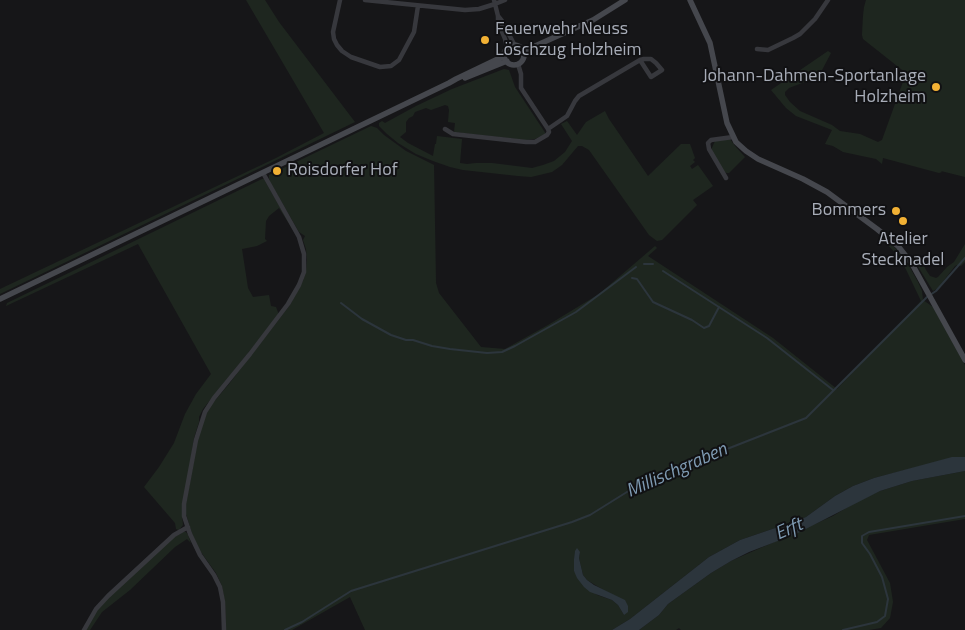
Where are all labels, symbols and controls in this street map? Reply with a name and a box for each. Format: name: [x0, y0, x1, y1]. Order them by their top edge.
place label: Feuerwehr Neuss Löschzug Holzheim: [495, 19, 642, 62]
marker: Feuerwehr Neuss Löschzug Holzheim: [479, 34, 491, 46]
place label: Johann-Dahmen-Sportanlage Holzheim: [702, 66, 926, 108]
marker: Johann-Dahmen-Sportanlage Holzheim: [930, 81, 942, 93]
place label: Roisdorfer Hof: [287, 160, 398, 182]
marker: Roisdorfer Hof: [271, 165, 283, 177]
place label: Bommers: [812, 200, 886, 222]
marker: Bommers: [890, 205, 902, 217]
marker: Atelier Stecknadel: [897, 215, 909, 227]
place label: Atelier Stecknadel: [862, 229, 944, 272]
water label: Millischgraben: [623, 439, 731, 503]
water label: Erft: [772, 514, 806, 546]

